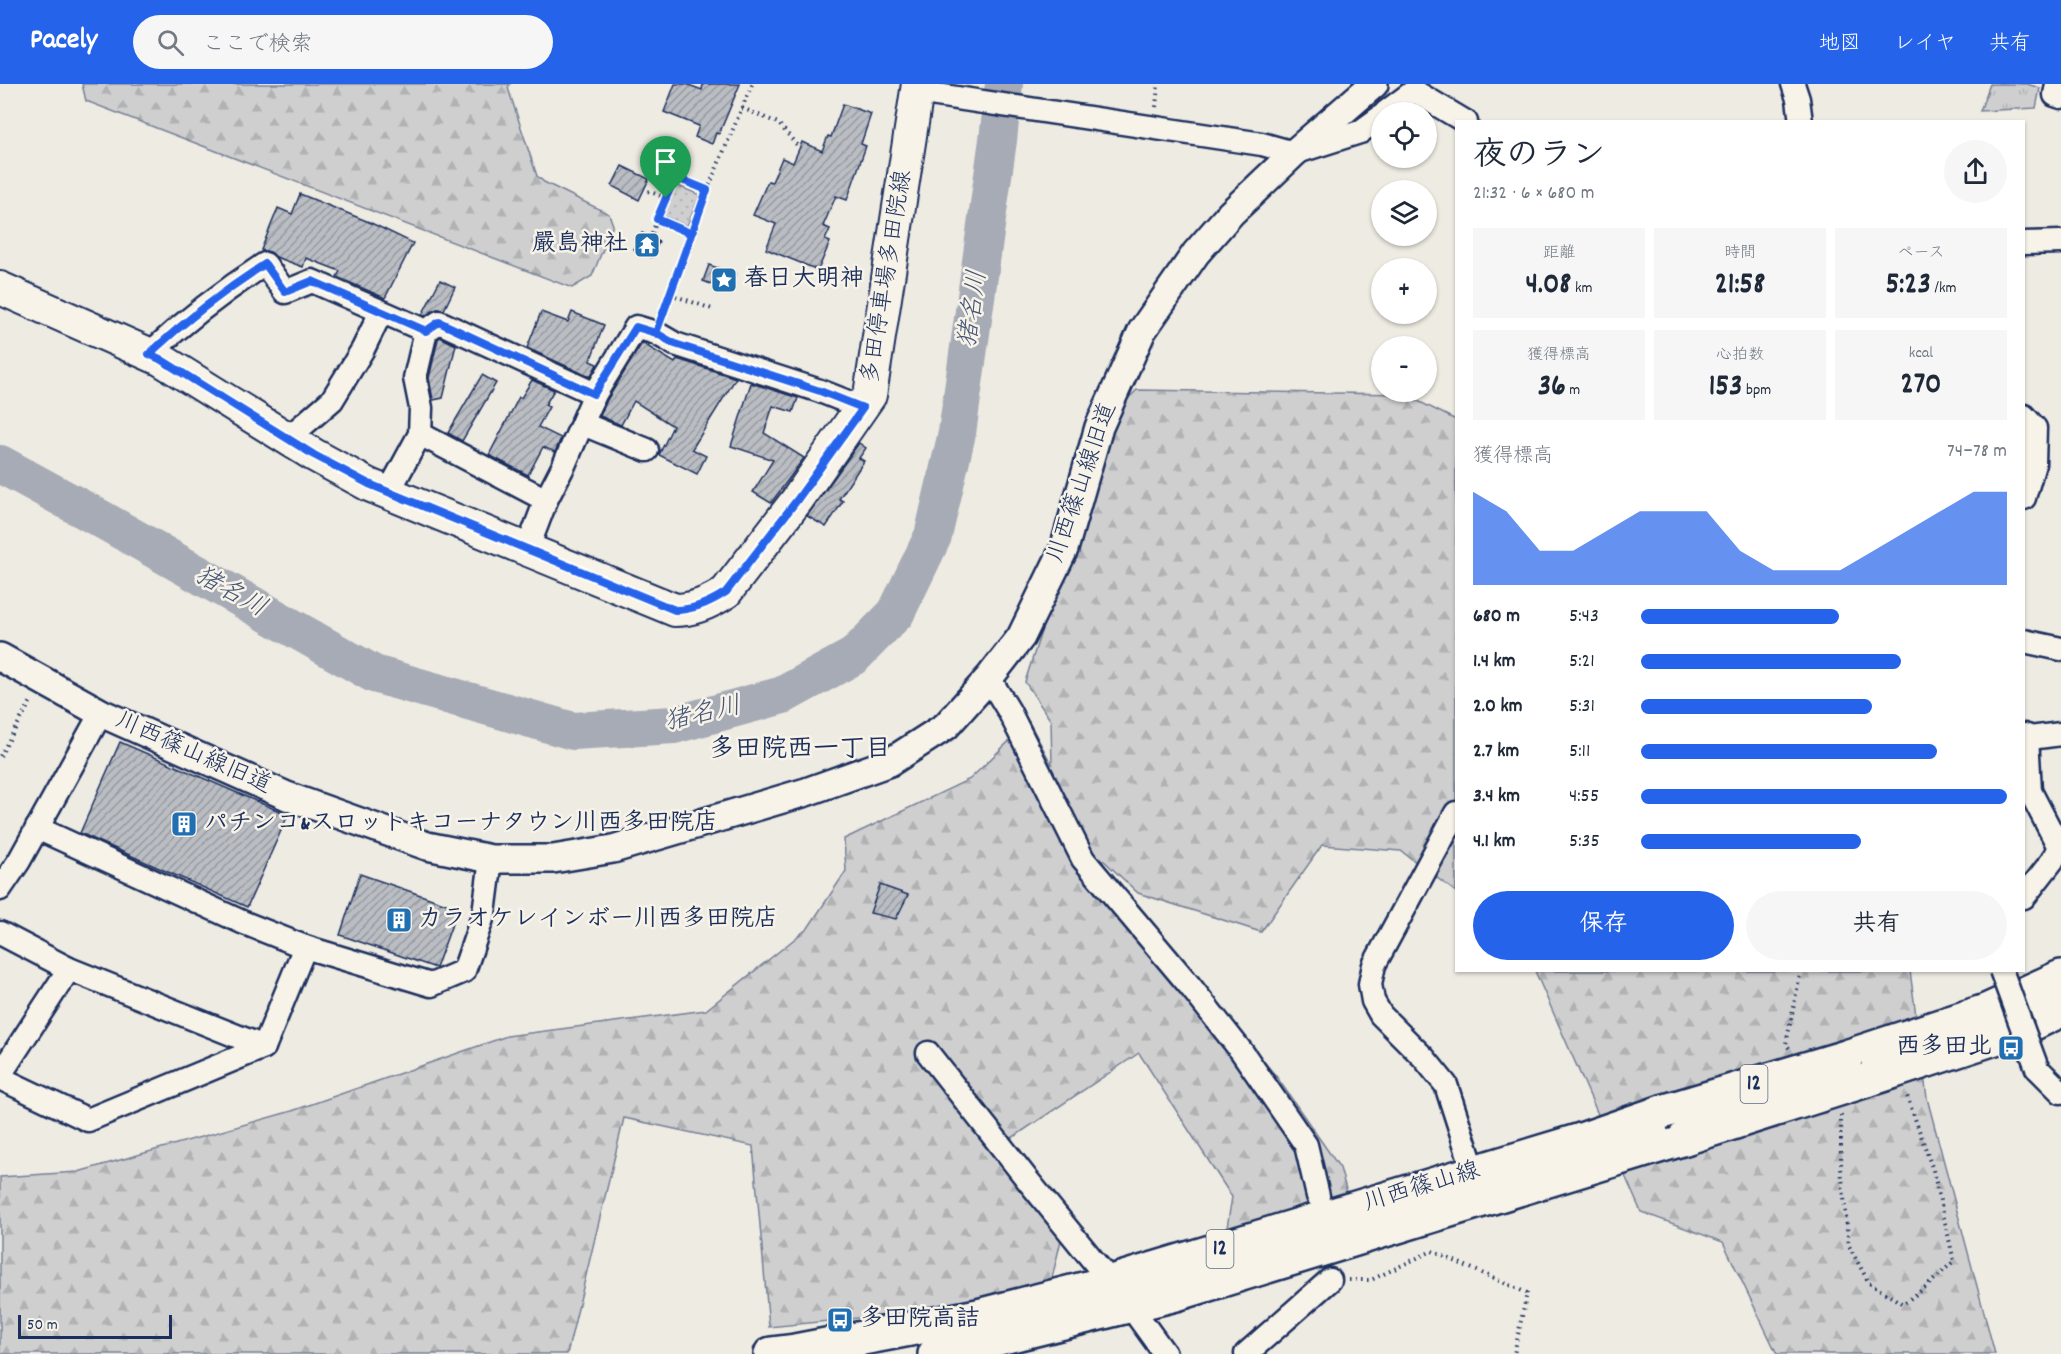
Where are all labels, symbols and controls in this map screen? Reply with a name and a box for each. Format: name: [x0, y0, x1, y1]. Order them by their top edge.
search box: [133, 15, 553, 69]
text: Pacely: [30, 22, 97, 62]
icon: search: [154, 26, 187, 59]
text: ここで検索: [202, 30, 312, 61]
text: 地図: [1819, 30, 1861, 60]
text: レイヤ: [1894, 30, 1956, 60]
text: 共有: [1989, 30, 2031, 60]
map controls: [1371, 102, 1437, 402]
button: locate: [1371, 102, 1437, 168]
text: 夜のラン: [1473, 134, 1605, 181]
pin: [640, 136, 691, 198]
button: share: [1944, 140, 2007, 203]
icon: arrive: [649, 145, 682, 178]
street label: 多田停車場多田院線: [854, 168, 922, 386]
button: layers: [1371, 180, 1437, 246]
text: 21:32 · 6 × 680 m: [1473, 180, 1595, 208]
place label: 嚴島神社: [532, 228, 628, 262]
temple icon: 嚴島神社: [632, 230, 662, 260]
text: 距離: [1543, 242, 1575, 265]
text: 時間: [1724, 242, 1756, 265]
text: ペース: [1897, 242, 1945, 265]
button: +: [1371, 258, 1437, 324]
place label: 春日大明神: [744, 263, 864, 297]
place icon: 春日大明神: [709, 265, 739, 295]
text: 4.08: [1525, 265, 1571, 308]
text: 21:58: [1715, 265, 1765, 308]
text: 5:23: [1885, 265, 1931, 308]
water label: 猪名川: [950, 268, 998, 350]
text: km: [1571, 277, 1593, 300]
text: /km: [1931, 277, 1957, 300]
button: −: [1371, 336, 1437, 402]
text: kcal: [1909, 342, 1933, 365]
text: 獲得標高: [1527, 344, 1591, 367]
text: 心拍数: [1716, 344, 1764, 367]
text: 270: [1901, 365, 1941, 408]
text: 36: [1538, 367, 1566, 410]
text: 153: [1709, 367, 1742, 410]
text: m: [1566, 379, 1580, 402]
text: bpm: [1742, 379, 1771, 402]
street label: 川西篠山線旧道: [1040, 398, 1126, 568]
text: 74–78 m: [1947, 438, 2007, 466]
text: 獲得標高: [1473, 443, 1553, 471]
water label: 猪名川: [187, 558, 273, 628]
text: 680 m: [1473, 603, 1520, 631]
text: 5:43: [1569, 603, 1599, 631]
text: 1.4 km: [1473, 648, 1516, 676]
text: 5:21: [1569, 648, 1595, 676]
water label: 猪名川: [661, 688, 745, 742]
text: 2.0 km: [1473, 693, 1522, 721]
text: 5:31: [1569, 693, 1595, 721]
street label: 川西篠山線旧道: [109, 704, 277, 804]
district label: 多田院西一丁目: [709, 732, 891, 769]
text: 2.7 km: [1473, 738, 1519, 766]
text: 5:11: [1569, 738, 1590, 766]
text: 3.4 km: [1473, 783, 1520, 811]
text: 4:55: [1569, 783, 1599, 811]
place label: パチンコ&スロットキコーナタウン川西多田院店: [204, 807, 718, 841]
building icon: パチンコ&スロットキコーナタウン川西多田院店: [169, 809, 199, 839]
text: 4.1 km: [1473, 828, 1516, 856]
text: 5:35: [1569, 828, 1600, 856]
button: 保存: [1473, 891, 1734, 960]
button: 共有: [1746, 891, 2007, 960]
place label: カラオケレインボー川西多田院店: [418, 903, 778, 937]
building icon: カラオケレインボー川西多田院店: [384, 905, 414, 935]
place label: 西多田北: [1896, 1031, 1992, 1065]
bus stop icon: 西多田北: [1996, 1033, 2026, 1063]
road number: 12: [1740, 1065, 1768, 1103]
street label: 川西篠山線: [1360, 1154, 1484, 1222]
road number: 12: [1206, 1230, 1234, 1268]
place label: 多田院高詰: [860, 1303, 980, 1337]
bus stop icon: 多田院高詰: [825, 1305, 855, 1335]
scale bar: [18, 1312, 172, 1340]
text: 50 m: [27, 1314, 58, 1337]

